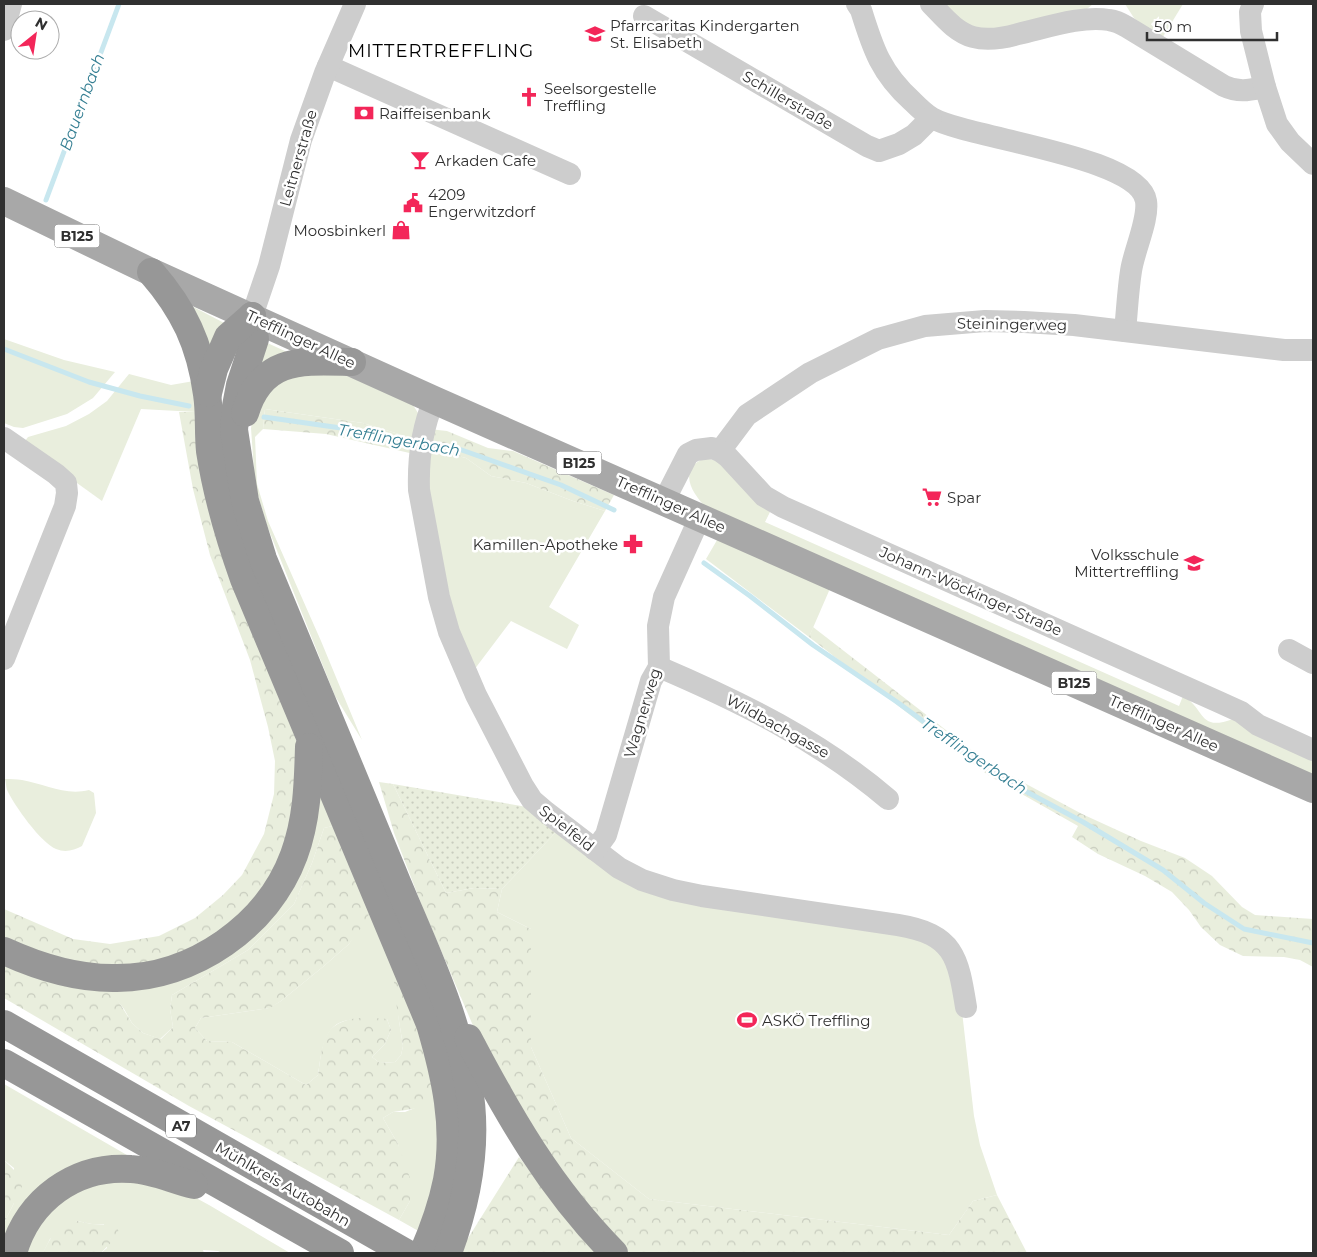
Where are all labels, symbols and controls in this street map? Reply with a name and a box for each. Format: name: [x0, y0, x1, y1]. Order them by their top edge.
north arrow: [10, 10, 60, 60]
scale bar: [1147, 10, 1277, 42]
text: N: [32, 13, 51, 34]
place label: Pfarrcaritas Kindergarten St. Elisabeth: [610, 16, 800, 52]
text: 50 m: [1154, 17, 1192, 36]
school or university icon: Pfarrcaritas Kindergarten St. Elisabeth: [584, 23, 606, 45]
district label: MITTERTREFFLING: [348, 40, 534, 62]
water label: Bauernbach: [56, 51, 108, 153]
street label: Schillerstraße: [739, 66, 837, 134]
place label: Seelsorgestelle Treffling: [544, 79, 657, 115]
church icon: Seelsorgestelle Treffling: [518, 86, 540, 108]
bank icon: Raiffeisenbank: [353, 102, 375, 124]
place label: Raiffeisenbank: [379, 104, 490, 123]
street label: Leitnerstraße: [275, 107, 321, 209]
bar icon: Arkaden Cafe: [409, 149, 431, 171]
place label: Arkaden Cafe: [435, 151, 536, 170]
place label: 4209 Engerwitzdorf: [428, 185, 536, 221]
public building icon: 4209 Engerwitzdorf: [402, 192, 424, 214]
shop icon: Moosbinkerl: [390, 219, 412, 241]
place label: Moosbinkerl: [294, 221, 386, 240]
road number: B125: [54, 225, 100, 248]
street label: Trefflinger Allee: [244, 305, 358, 373]
street label: Steiningerweg: [957, 314, 1067, 334]
water label: Trefflingerbach: [337, 420, 461, 460]
road number: B125: [556, 452, 602, 474]
street label: Trefflinger Allee: [613, 471, 729, 537]
supermarket icon: Spar: [921, 486, 943, 508]
place label: Spar: [947, 488, 981, 507]
pharmacy icon: Kamillen-Apotheke: [622, 533, 644, 555]
place label: Kamillen-Apotheke: [473, 535, 618, 554]
street label: Johann-Wöckinger-Straße: [876, 542, 1065, 640]
place label: Volksschule Mittertreffling: [1074, 545, 1179, 581]
school or university icon: Volksschule Mittertreffling: [1183, 552, 1205, 574]
street label: Wagnerweg: [619, 666, 665, 760]
road number: B125: [1052, 671, 1096, 694]
street label: Wildbachgasse: [723, 690, 833, 762]
street label: Trefflinger Allee: [1106, 690, 1222, 756]
water label: Trefflingerbach: [918, 714, 1030, 798]
street label: Spielfeld: [536, 801, 598, 855]
sports icon: ASKÖ Treffling: [736, 1009, 758, 1031]
place label: ASKÖ Treffling: [762, 1011, 871, 1030]
road number: A7: [166, 1114, 196, 1138]
street label: Mühlkreis Autobahn: [212, 1138, 354, 1230]

